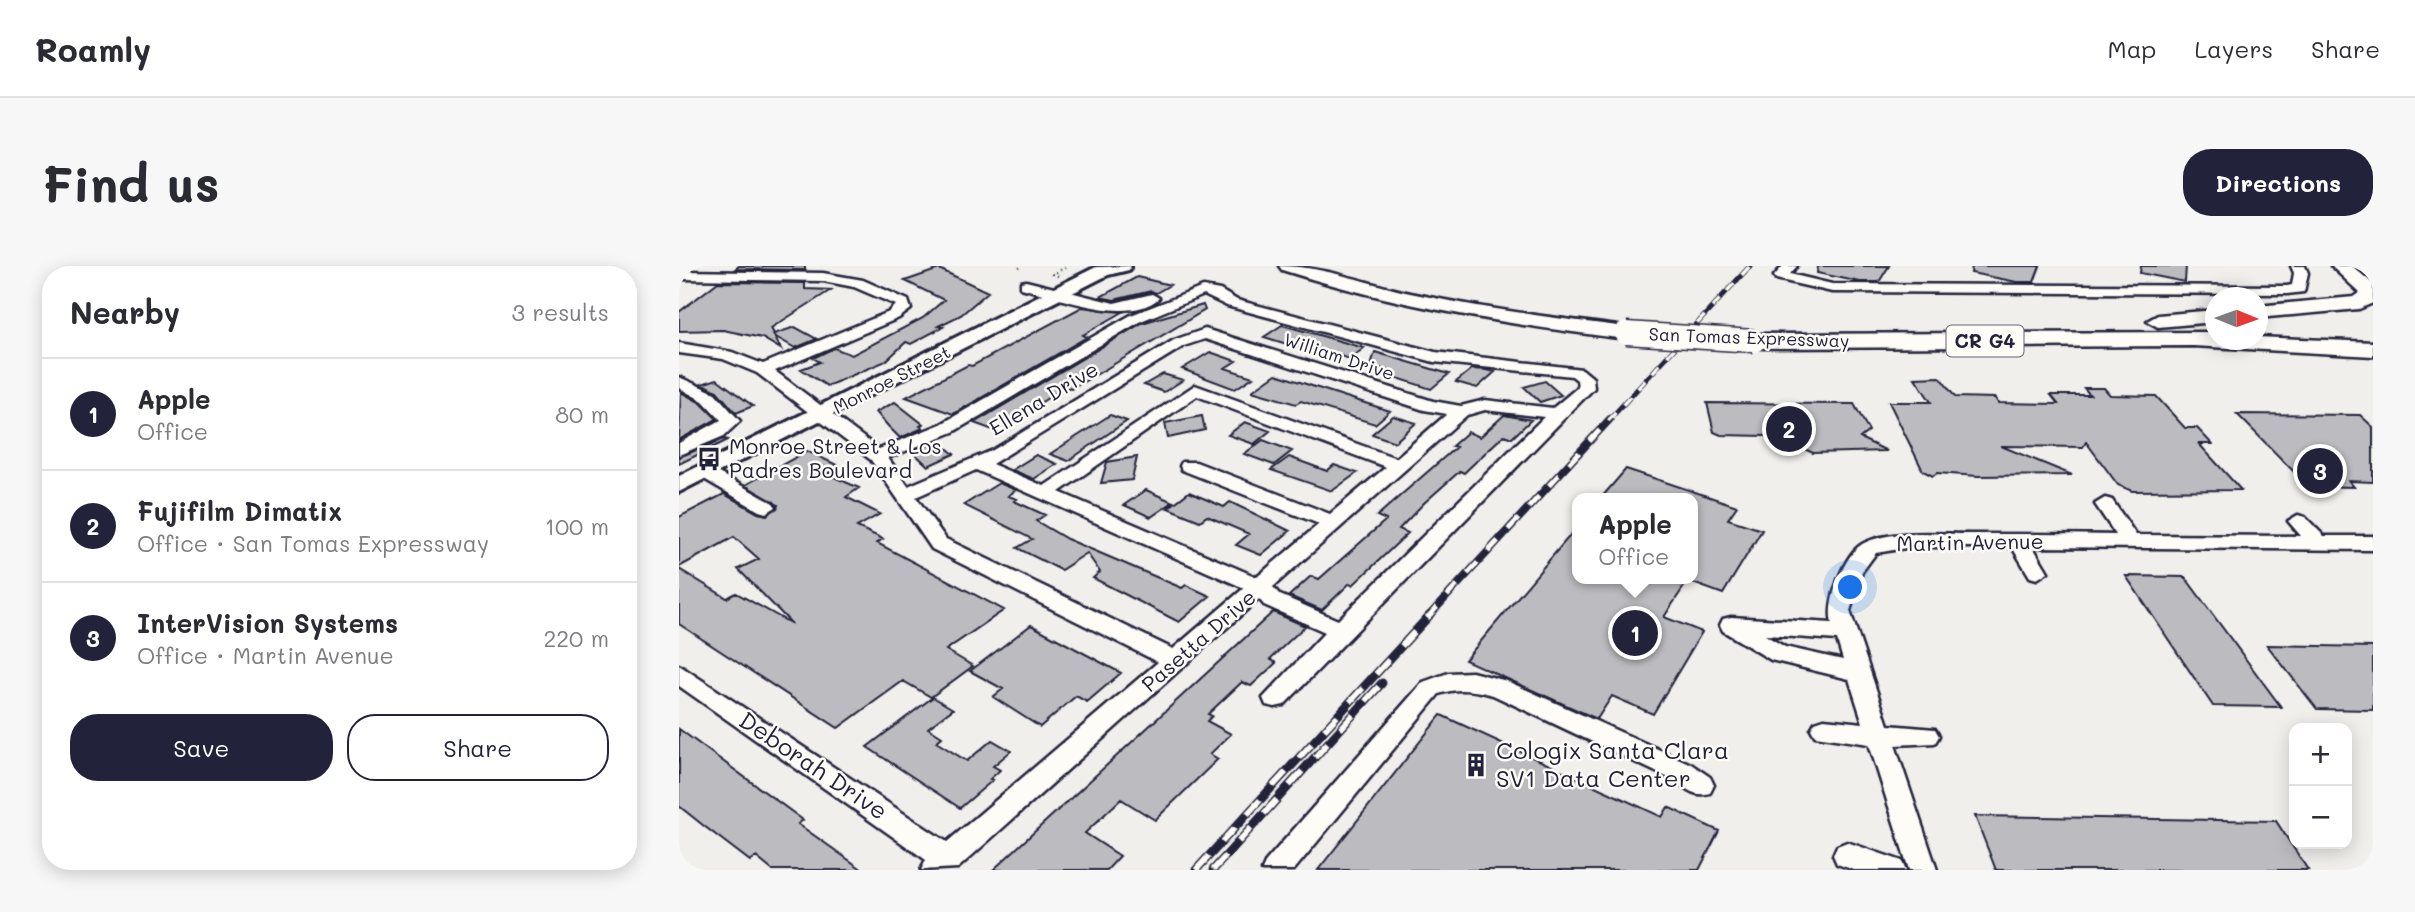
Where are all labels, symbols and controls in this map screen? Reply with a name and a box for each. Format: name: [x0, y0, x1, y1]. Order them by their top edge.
text: Roamly: [35, 27, 151, 70]
text: Map: [2108, 33, 2156, 64]
text: Layers: [2194, 33, 2273, 64]
text: Share: [2311, 33, 2380, 64]
button: Directions: [2183, 149, 2373, 216]
text: Find us: [42, 151, 220, 214]
north arrow: [2205, 287, 2268, 350]
text: Nearby: [70, 292, 180, 332]
text: 3 results: [512, 297, 609, 327]
street label: San Tomas Expressway: [1648, 322, 1850, 352]
road number: CR G4: [1947, 326, 2023, 356]
street label: William Drive: [1281, 327, 1398, 385]
street label: Monroe Street: [829, 339, 954, 419]
street label: Ellena Drive: [984, 355, 1103, 441]
text: Apple: [137, 382, 210, 416]
text: 1: [88, 399, 98, 429]
text: 80 m: [555, 399, 609, 429]
pin: 2: [1766, 403, 1812, 455]
text: Office: [137, 416, 208, 446]
place label: Monroe Street & Los Padres Boulevard: [729, 432, 942, 483]
bus stop icon: Monroe Street & Los Padres Boulevard: [695, 445, 723, 473]
pin: 3: [2297, 445, 2343, 497]
popup: [1572, 493, 1698, 584]
text: Fujifilm Dimatix: [137, 494, 342, 528]
text: Apple: [1598, 507, 1672, 541]
text: 2: [87, 511, 99, 541]
text: 100 m: [545, 511, 609, 541]
street label: Martin Avenue: [1896, 527, 2044, 556]
text: Office · San Tomas Expressway: [137, 528, 489, 558]
text: Office: [1598, 541, 1669, 571]
your location: [1833, 570, 1867, 604]
street label: Pasetta Drive: [1135, 583, 1261, 697]
text: InterVision Systems: [137, 606, 398, 640]
pin: 1: [1612, 607, 1658, 659]
text: 3: [86, 623, 100, 653]
text: 220 m: [543, 623, 609, 653]
text: Office · Martin Avenue: [137, 640, 394, 670]
street label: Deborah Drive: [734, 704, 894, 826]
button: Save: [70, 714, 333, 781]
button: Share: [347, 714, 609, 781]
map controls: [2289, 723, 2352, 849]
button: +: [2289, 723, 2352, 786]
place label: Cologix Santa Clara SV1 Data Center: [1496, 734, 1729, 793]
building icon: Cologix Santa Clara SV1 Data Center: [1462, 751, 1490, 779]
button: −: [2289, 786, 2352, 849]

